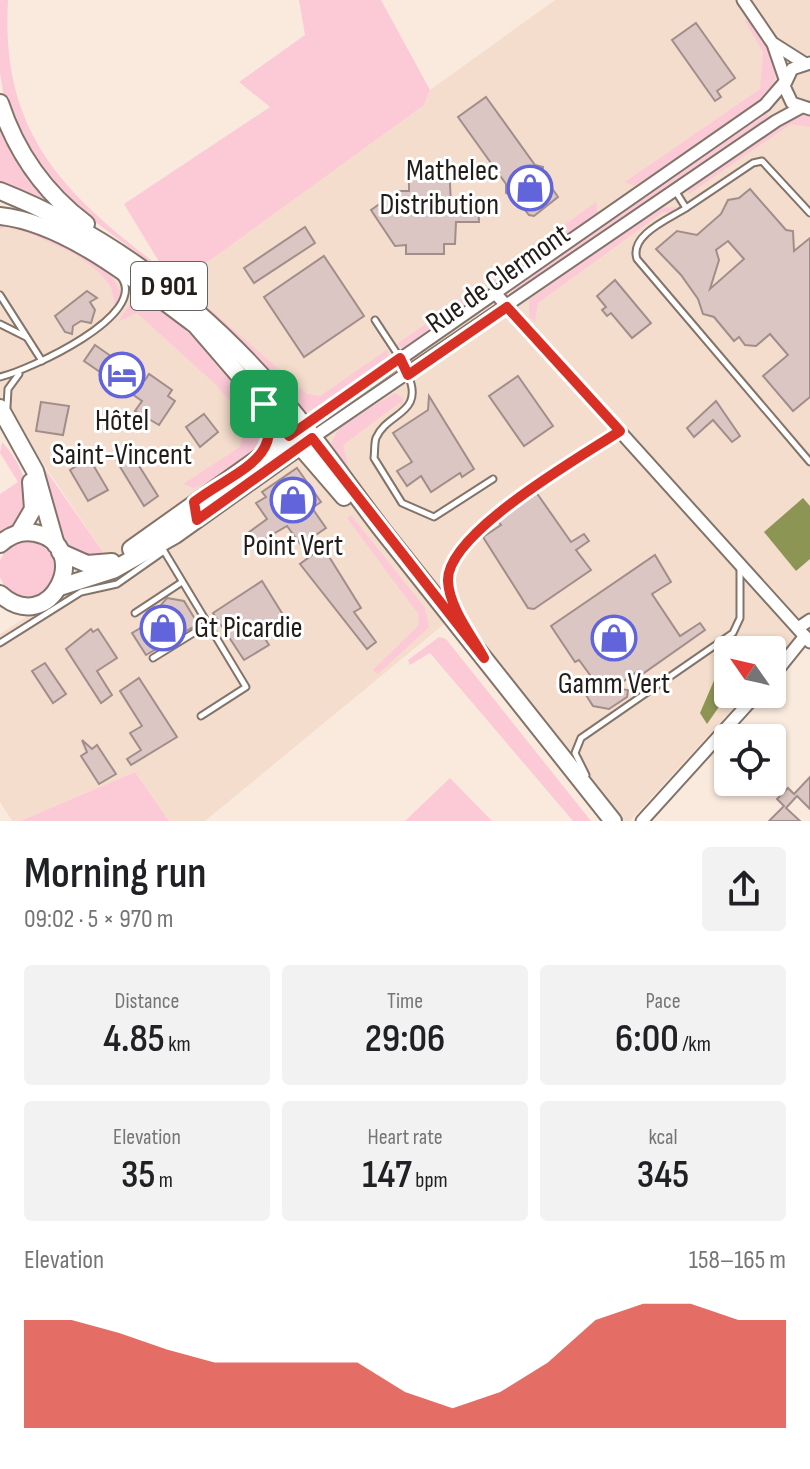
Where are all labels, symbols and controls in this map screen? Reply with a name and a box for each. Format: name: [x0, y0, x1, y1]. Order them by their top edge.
place label: Mathelec Distribution: [380, 153, 499, 223]
shop icon: Mathelec Distribution: [506, 164, 554, 212]
street label: Rue de Clermont: [419, 216, 577, 342]
road number: D 901: [131, 262, 207, 310]
hotel icon: Hôtel Saint-Vincent: [98, 351, 146, 399]
pin: [230, 370, 298, 438]
icon: arrive: [242, 382, 286, 426]
place label: Hôtel Saint-Vincent: [52, 403, 192, 473]
shop icon: Point Vert: [269, 476, 317, 524]
place label: Point Vert: [243, 528, 343, 564]
shop icon: Gt Picardie: [139, 604, 187, 652]
place label: Gt Picardie: [194, 610, 303, 646]
shop icon: Gamm Vert: [590, 614, 638, 662]
north arrow: [714, 636, 786, 708]
map controls: [714, 636, 786, 796]
place label: Gamm Vert: [558, 666, 670, 702]
button: locate: [714, 724, 786, 796]
text: Morning run: [24, 847, 207, 900]
button: share: [702, 847, 786, 931]
text: 09:02 · 5 × 970 m: [24, 904, 173, 935]
text: Distance: [115, 988, 179, 1015]
text: Time: [387, 988, 423, 1015]
text: Pace: [645, 988, 681, 1015]
text: 4.85: [103, 1015, 165, 1063]
text: 29:06: [365, 1015, 445, 1063]
text: 6:00: [615, 1015, 679, 1063]
text: km: [165, 1031, 191, 1058]
text: /km: [679, 1031, 711, 1058]
text: Elevation: [113, 1124, 181, 1151]
text: Heart rate: [367, 1124, 443, 1151]
text: kcal: [648, 1124, 678, 1151]
text: 35: [121, 1151, 155, 1199]
text: 147: [362, 1151, 412, 1199]
text: 345: [637, 1151, 689, 1199]
text: m: [155, 1167, 173, 1194]
text: bpm: [412, 1167, 448, 1194]
text: Elevation: [24, 1245, 104, 1276]
text: 158–165 m: [689, 1245, 786, 1276]

